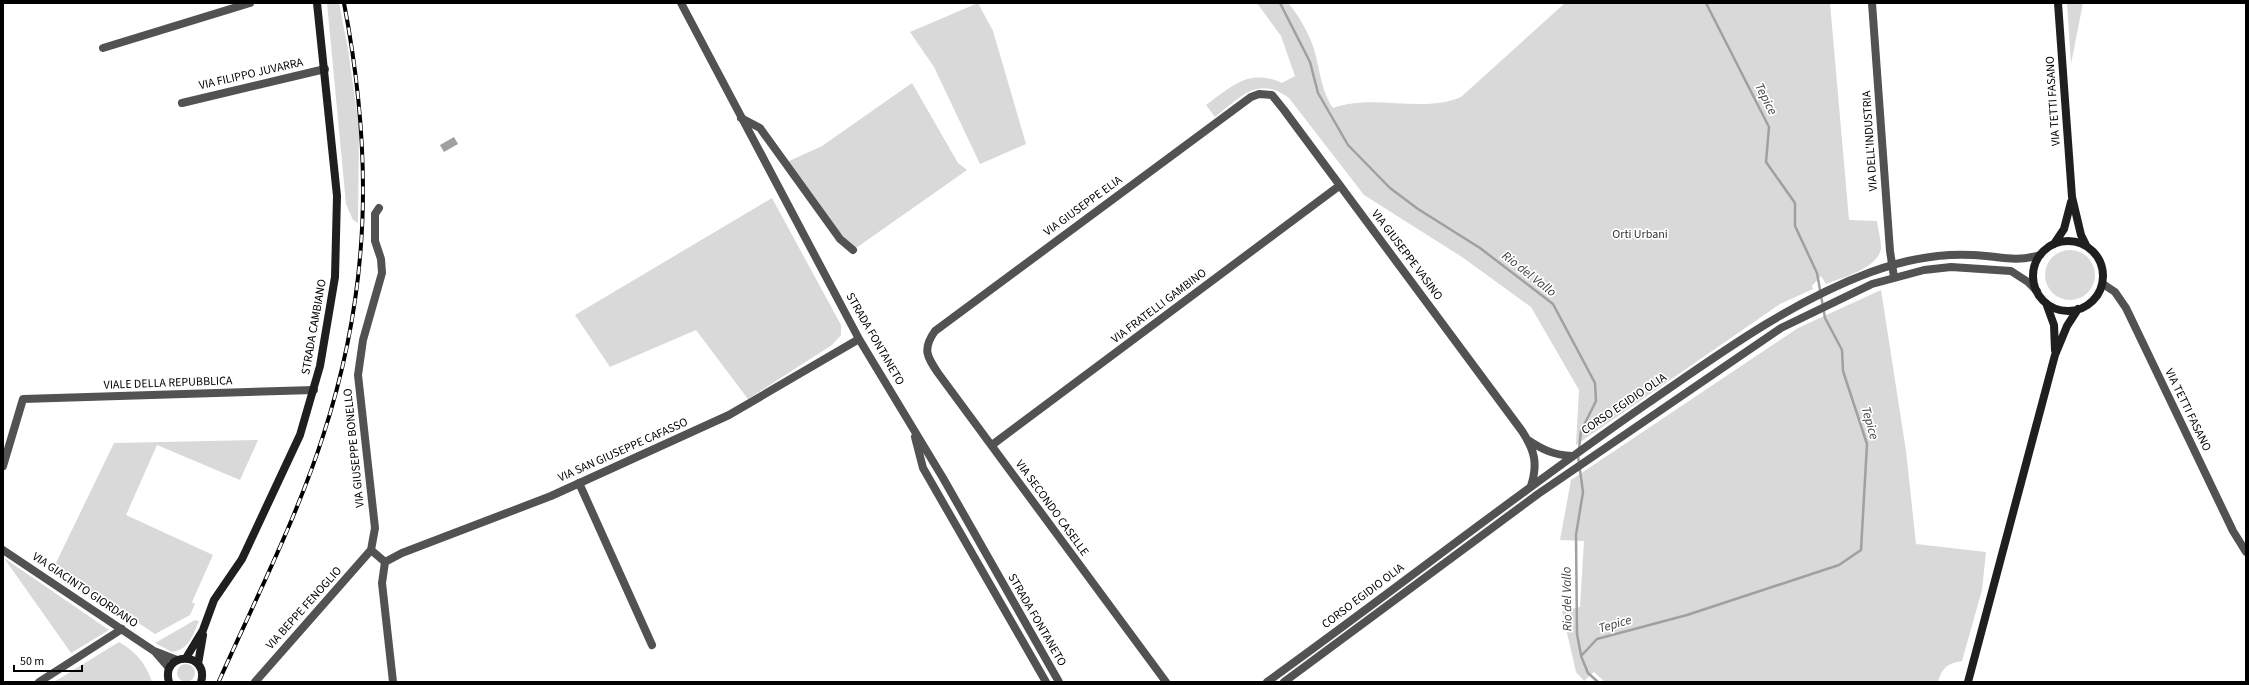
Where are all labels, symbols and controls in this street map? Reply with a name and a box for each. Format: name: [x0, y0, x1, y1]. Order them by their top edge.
street label: VIA FILIPPO JUVARRA: [197, 54, 305, 94]
street label: VIA TETTI FASANO: [2041, 55, 2065, 147]
water label: Tepice: [1750, 80, 1782, 118]
street label: VIA DELL'INDUSTRIA: [1858, 90, 1882, 192]
street label: VIA GIUSEPPE ELIA: [1040, 171, 1126, 240]
street label: VIA GIUSEPPE VASINO: [1367, 206, 1447, 304]
park label: Orti Urbani: [1612, 226, 1668, 243]
water label: Rio del Vallo: [1498, 247, 1560, 301]
street label: VIA FRATELLI GAMBINO: [1108, 264, 1210, 348]
street label: STRADA CAMBIANO: [297, 278, 331, 376]
street label: STRADA FONTANETO: [842, 290, 908, 388]
street label: VIA TETTI FASANO: [2161, 366, 2215, 454]
street label: CORSO EGIDIO OLIA: [1578, 369, 1670, 439]
street label: VIALE DELLA REPUBBLICA: [103, 372, 233, 394]
street label: VIA GIUSEPPE BONELLO: [339, 387, 369, 509]
water label: Tepice: [1857, 404, 1883, 442]
street label: VIA SAN GIUSEPPE CAFASSO: [555, 414, 691, 486]
street label: VIA SECONDO CASELLE: [1011, 456, 1093, 560]
street label: VIA GIACINTO GIORDANO: [29, 548, 141, 632]
street label: CORSO EGIDIO OLIA: [1318, 559, 1408, 633]
street label: VIA BEPPE FENOGLIO: [262, 563, 346, 653]
water label: Rio del Vallo: [1557, 566, 1577, 632]
street label: STRADA FONTANETO: [1004, 571, 1070, 669]
water label: Tepice: [1596, 611, 1634, 637]
scale bar: [14, 647, 82, 673]
text: 50 m: [20, 653, 44, 670]

